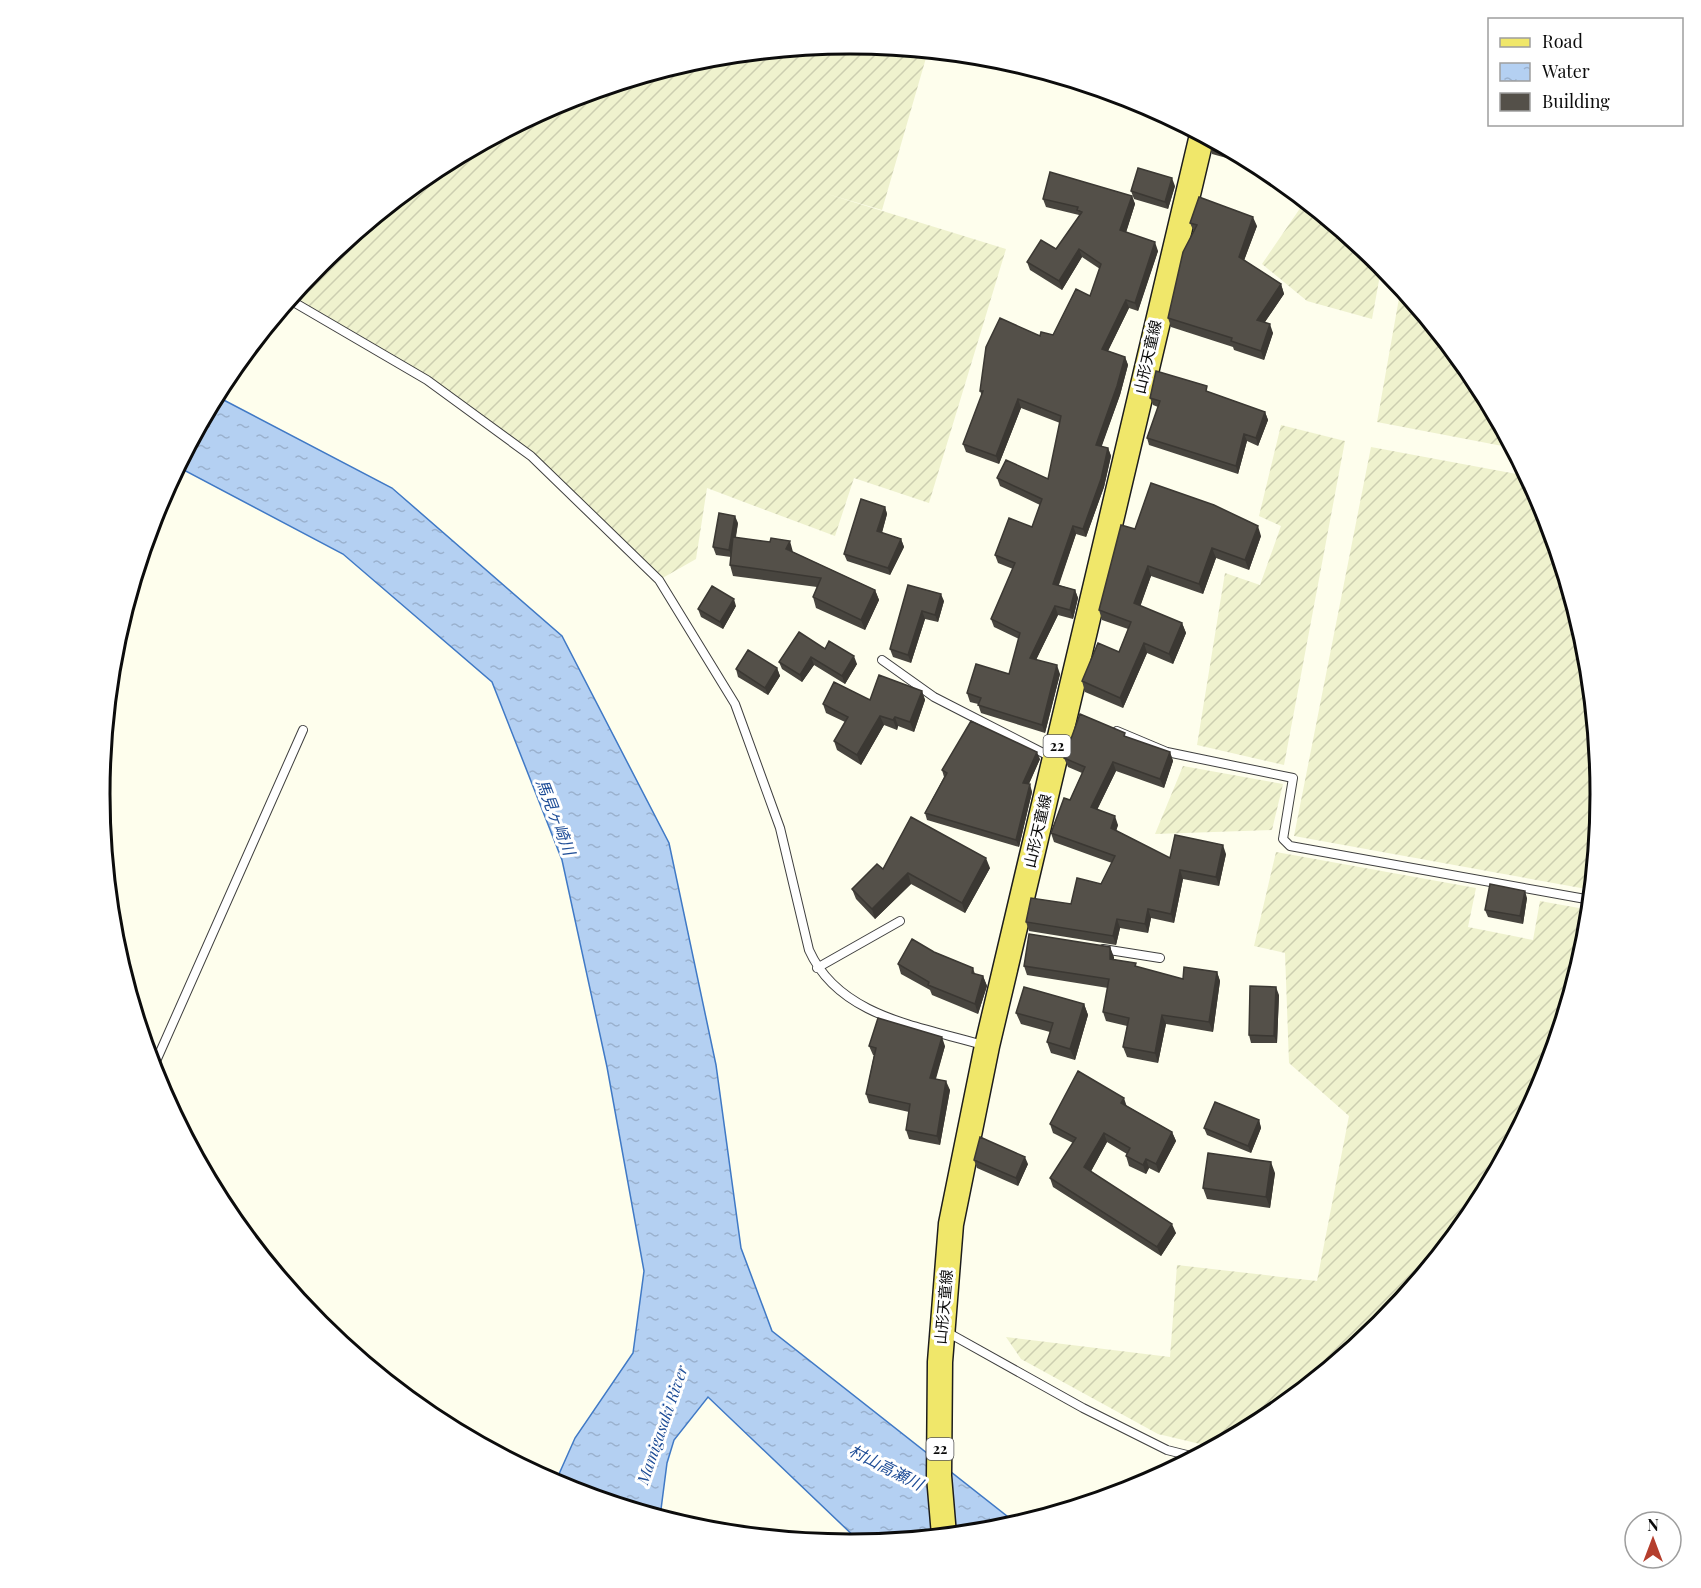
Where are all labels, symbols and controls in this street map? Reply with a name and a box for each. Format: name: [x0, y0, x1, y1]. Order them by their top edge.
legend: [1488, 18, 1683, 126]
text: Road: [1542, 29, 1583, 53]
text: Water: [1541, 59, 1590, 83]
text: Building: [1542, 89, 1610, 113]
street label: 山形天童線: [1129, 318, 1165, 396]
road number: 22: [1044, 735, 1070, 757]
water label: 馬見ヶ崎川: [532, 776, 581, 860]
street label: 山形天童線: [1019, 792, 1055, 870]
street label: 山形天童線: [930, 1269, 956, 1345]
water label: Mamigasaki River: [631, 1361, 692, 1488]
road number: 22: [926, 1438, 954, 1460]
water label: 村山高瀬川: [846, 1439, 928, 1495]
north arrow: [1623, 1510, 1683, 1570]
text: N: [1647, 1514, 1659, 1535]

